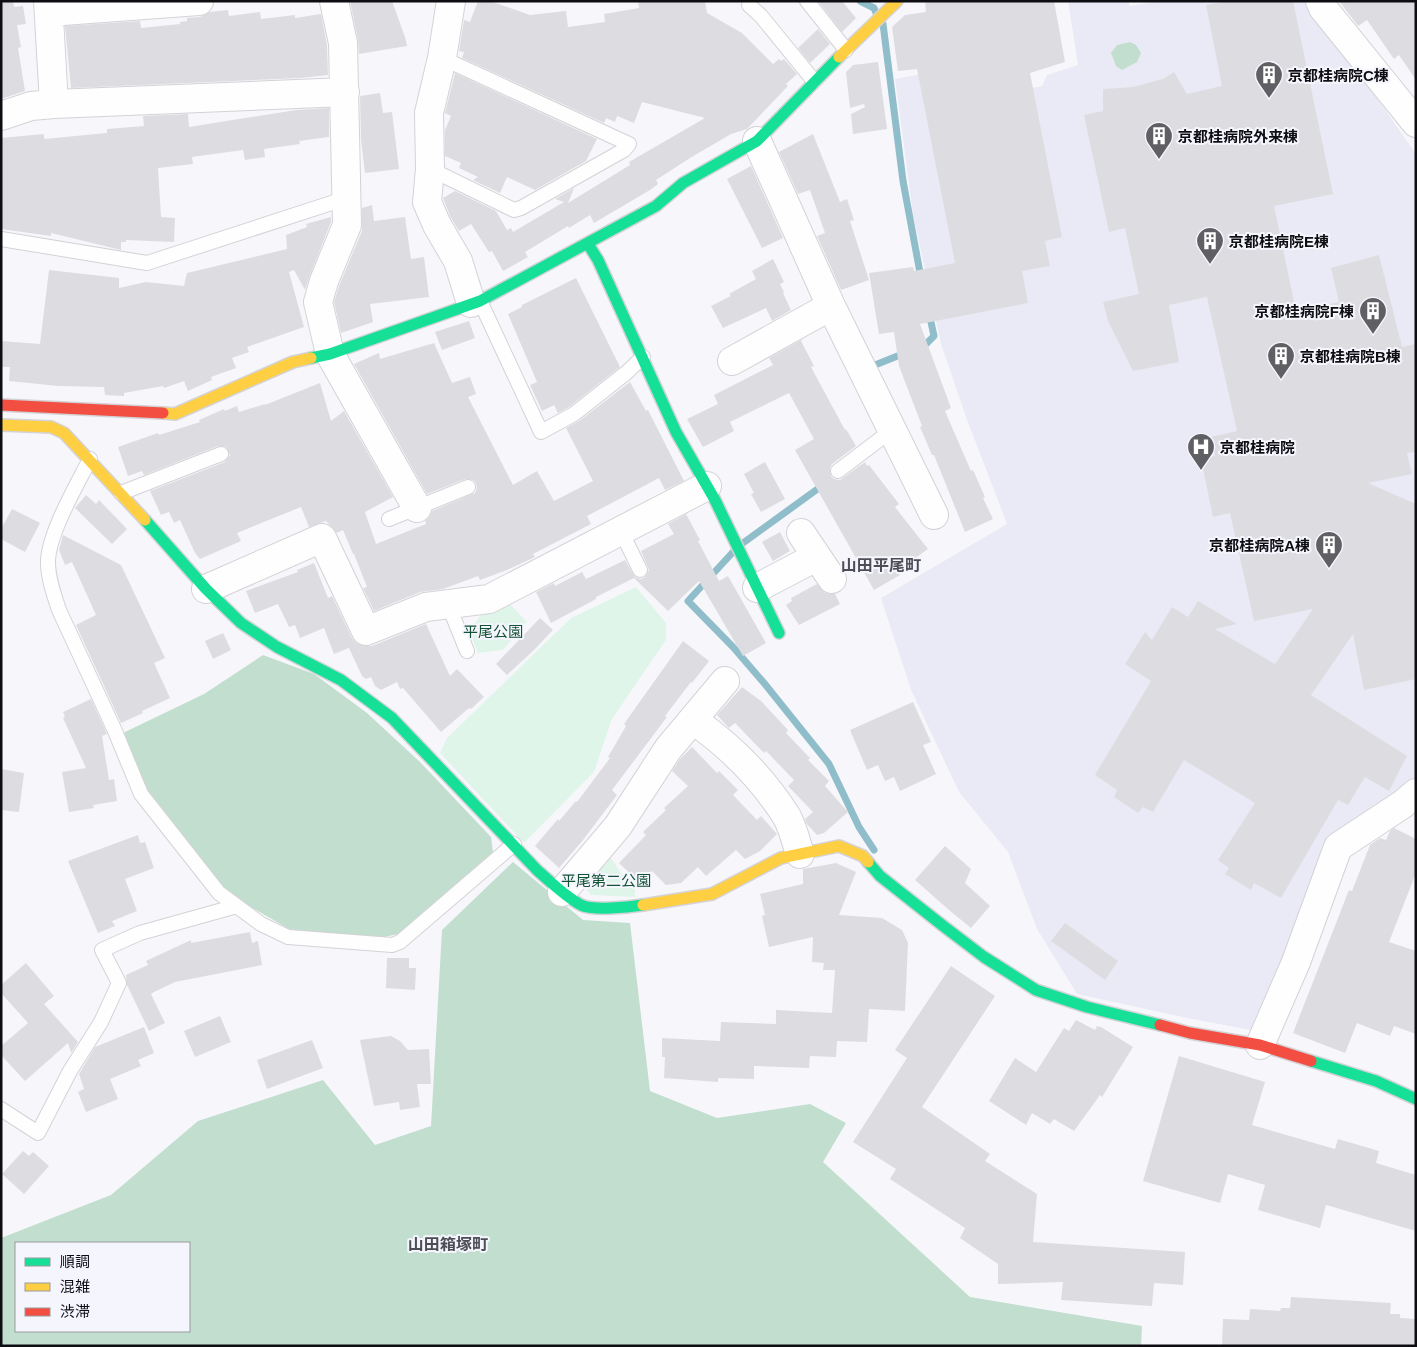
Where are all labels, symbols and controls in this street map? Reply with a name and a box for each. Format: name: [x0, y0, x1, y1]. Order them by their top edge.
building icon: 京都桂病院C棟: [1254, 60, 1284, 99]
place label: 京都桂病院C棟: [1288, 67, 1389, 84]
building icon: 京都桂病院外来棟: [1144, 121, 1174, 160]
place label: 京都桂病院外来棟: [1178, 128, 1298, 145]
building icon: 京都桂病院E棟: [1195, 226, 1225, 265]
place label: 京都桂病院E棟: [1229, 233, 1329, 250]
building icon: 京都桂病院F棟: [1358, 296, 1388, 335]
place label: 京都桂病院F棟: [1255, 303, 1354, 320]
building icon: 京都桂病院B棟: [1266, 341, 1296, 380]
place label: 京都桂病院B棟: [1300, 348, 1401, 365]
hospital icon: 京都桂病院: [1186, 432, 1216, 471]
place label: 京都桂病院: [1220, 439, 1295, 456]
building icon: 京都桂病院A棟: [1314, 530, 1344, 569]
place label: 京都桂病院A棟: [1209, 537, 1310, 554]
district label: 山田平尾町: [841, 557, 921, 574]
park label: 平尾公園: [463, 623, 523, 640]
park label: 平尾第二公園: [561, 872, 651, 889]
district label: 山田箱塚町: [408, 1236, 488, 1253]
legend: [15, 1242, 190, 1332]
text: 順調: [60, 1253, 90, 1270]
text: 混雑: [60, 1278, 90, 1295]
text: 渋滞: [60, 1303, 90, 1320]

